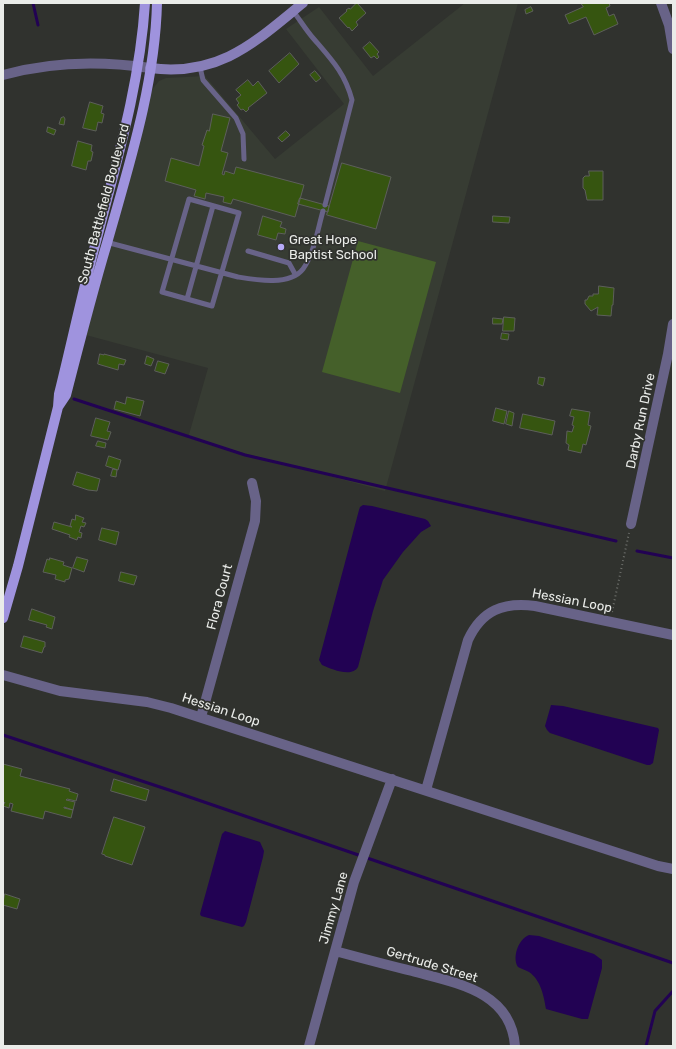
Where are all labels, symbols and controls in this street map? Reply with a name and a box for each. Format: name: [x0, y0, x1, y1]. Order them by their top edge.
street label: South Battlefield Boulevard: [75, 122, 133, 286]
place label: Great Hope Baptist School: [289, 232, 377, 263]
marker: Great Hope Baptist School: [276, 242, 286, 252]
street label: Darby Run Drive: [623, 372, 659, 470]
street label: Flora Court: [204, 562, 236, 632]
street label: Hessian Loop: [531, 586, 613, 616]
street label: Hessian Loop: [180, 690, 262, 730]
street label: Jimmy Lane: [316, 870, 352, 946]
street label: Gertrude Street: [384, 944, 480, 986]

